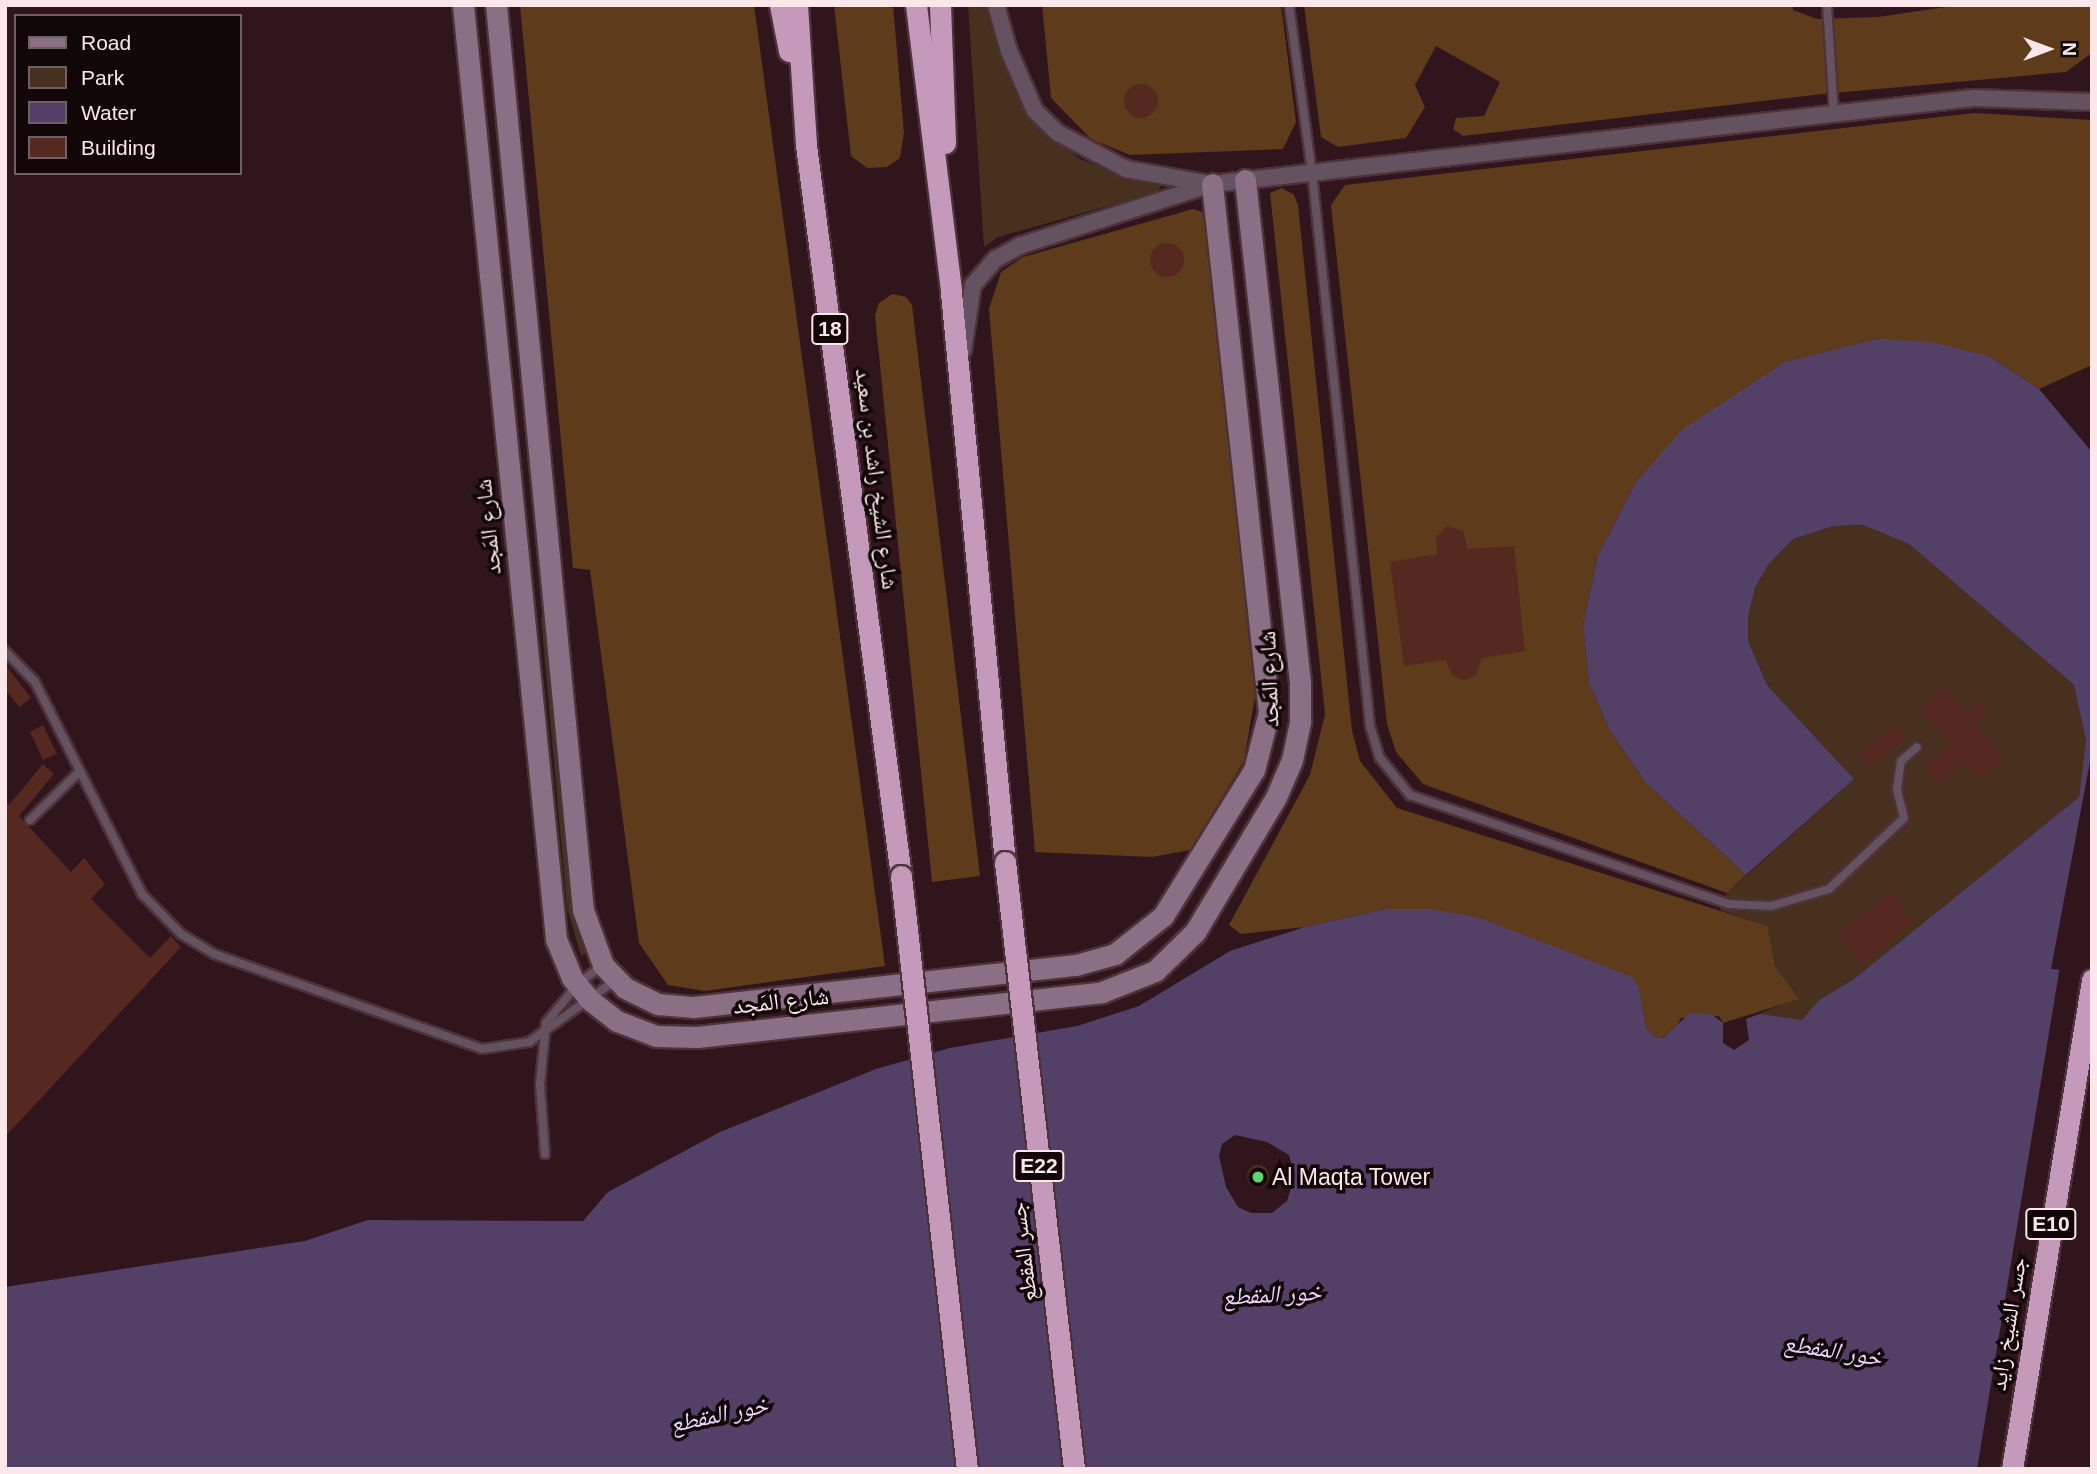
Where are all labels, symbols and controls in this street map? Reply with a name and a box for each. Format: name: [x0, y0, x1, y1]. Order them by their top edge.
legend: [14, 14, 242, 175]
north arrow: [2013, 14, 2083, 84]
text: Road: [81, 31, 131, 54]
text: N: [2059, 42, 2080, 56]
text: Park: [81, 66, 124, 89]
text: Water: [81, 101, 136, 124]
text: Building: [81, 136, 156, 159]
road number: 18: [811, 312, 849, 346]
street label: شارع الشيخ راشد بن سعيد: [850, 367, 904, 591]
street label: شارع المَجد: [469, 478, 507, 576]
street label: شارع المَجد: [1254, 630, 1284, 728]
street label: شارع المَجد: [732, 982, 830, 1020]
road number: E22: [1013, 1148, 1065, 1184]
place label: Al Maqta Tower: [1272, 1163, 1431, 1191]
marker: Al Maqta Tower: [1250, 1169, 1266, 1185]
street label: جسر المقطع: [1003, 1201, 1043, 1303]
road number: E10: [2025, 1206, 2077, 1242]
street label: جسر الشيخ زايد: [1984, 1256, 2032, 1392]
water label: خور المقطع: [1222, 1277, 1322, 1311]
water label: خور المقطع: [1782, 1328, 1884, 1372]
water label: خور المقطع: [668, 1390, 770, 1438]

